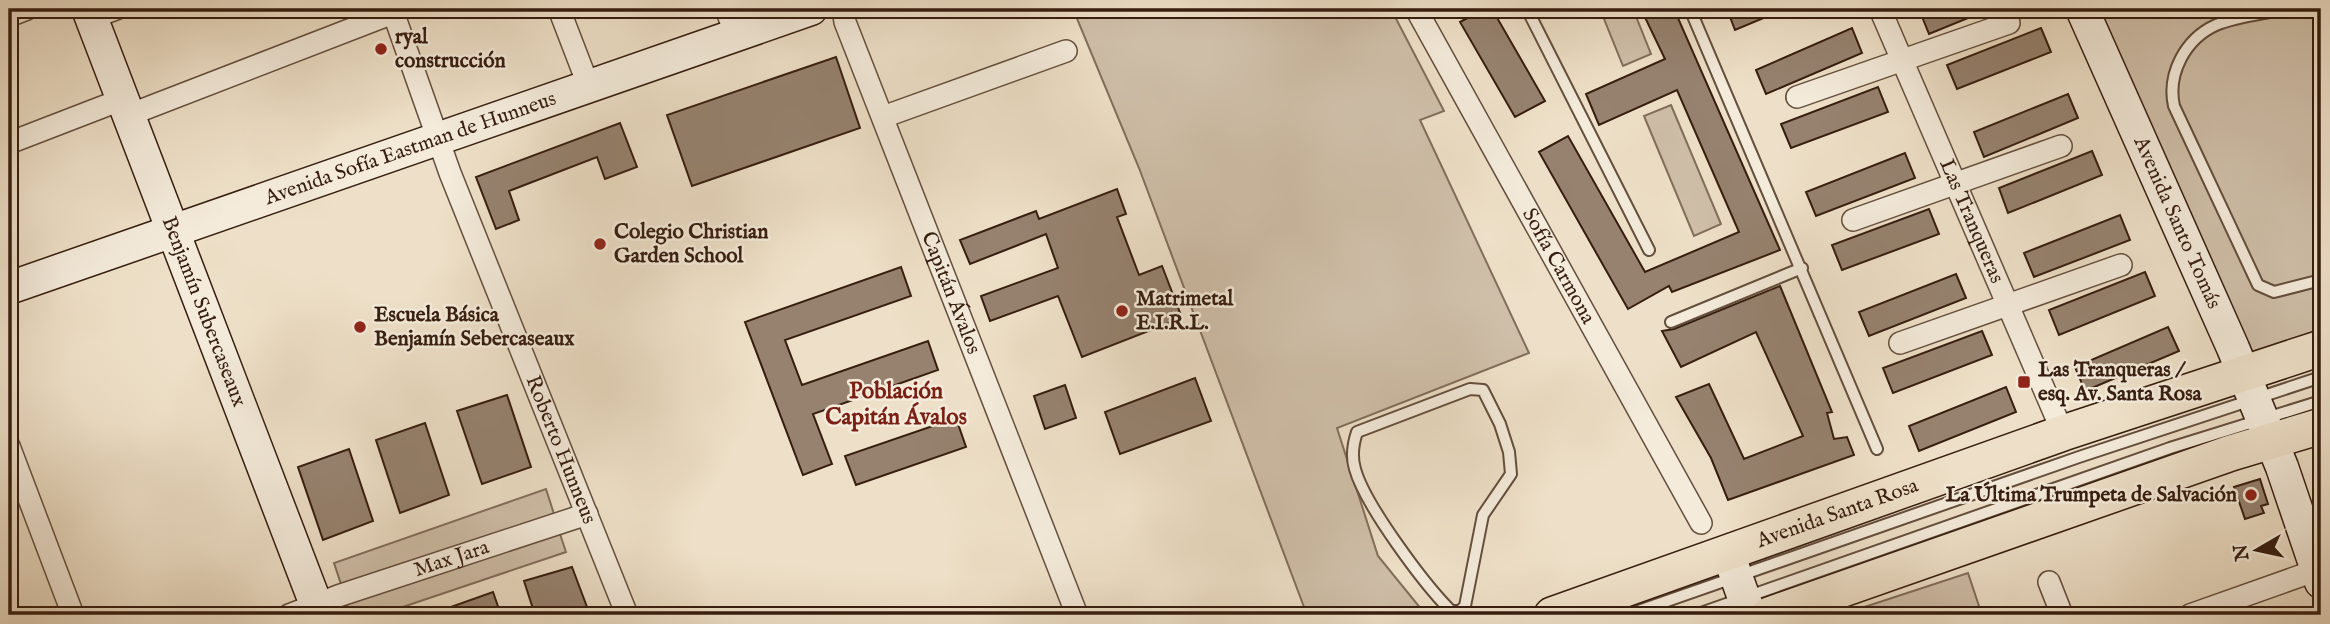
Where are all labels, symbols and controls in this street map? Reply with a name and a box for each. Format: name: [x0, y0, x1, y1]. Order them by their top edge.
place label: ryal construcción: [395, 24, 506, 75]
marker: ryal construcción: [373, 41, 389, 57]
street label: Avenida Sofía Eastman de Hunneus: [260, 85, 560, 212]
street label: Avenida Santo Tomás: [2127, 132, 2227, 313]
street label: Las Tranqueras: [1933, 155, 2010, 287]
street label: Sofía Carmona: [1516, 203, 1602, 330]
street label: Benjamín Subercaseaux: [155, 212, 253, 411]
place label: Colegio Christian Garden School: [614, 219, 768, 270]
street label: Capitán Ávalos: [915, 228, 987, 358]
marker: Colegio Christian Garden School: [592, 236, 608, 252]
place label: Matrimetal E.I.R.L.: [1136, 286, 1234, 337]
place label: Escuela Básica Benjamín Sebercaseaux: [374, 302, 575, 353]
marker: Matrimetal E.I.R.L.: [1114, 303, 1130, 319]
marker: Escuela Básica Benjamín Sebercaseaux: [352, 319, 368, 335]
place label: Las Tranqueras / esq. Av. Santa Rosa: [2038, 357, 2203, 408]
street label: Roberto Hunneus: [519, 371, 603, 528]
marker: Las Tranqueras / esq. Av. Santa Rosa: [2016, 374, 2032, 390]
district label: Población Capitán Ávalos: [825, 377, 967, 432]
street label: Avenida Santa Rosa: [1752, 472, 1923, 555]
place label: La Última Trumpeta de Salvación: [1946, 481, 2237, 509]
marker: La Última Trumpeta de Salvación: [2243, 487, 2259, 503]
north arrow: [2222, 516, 2292, 586]
street label: Max Jara: [410, 533, 493, 584]
text: N: [2229, 542, 2255, 563]

